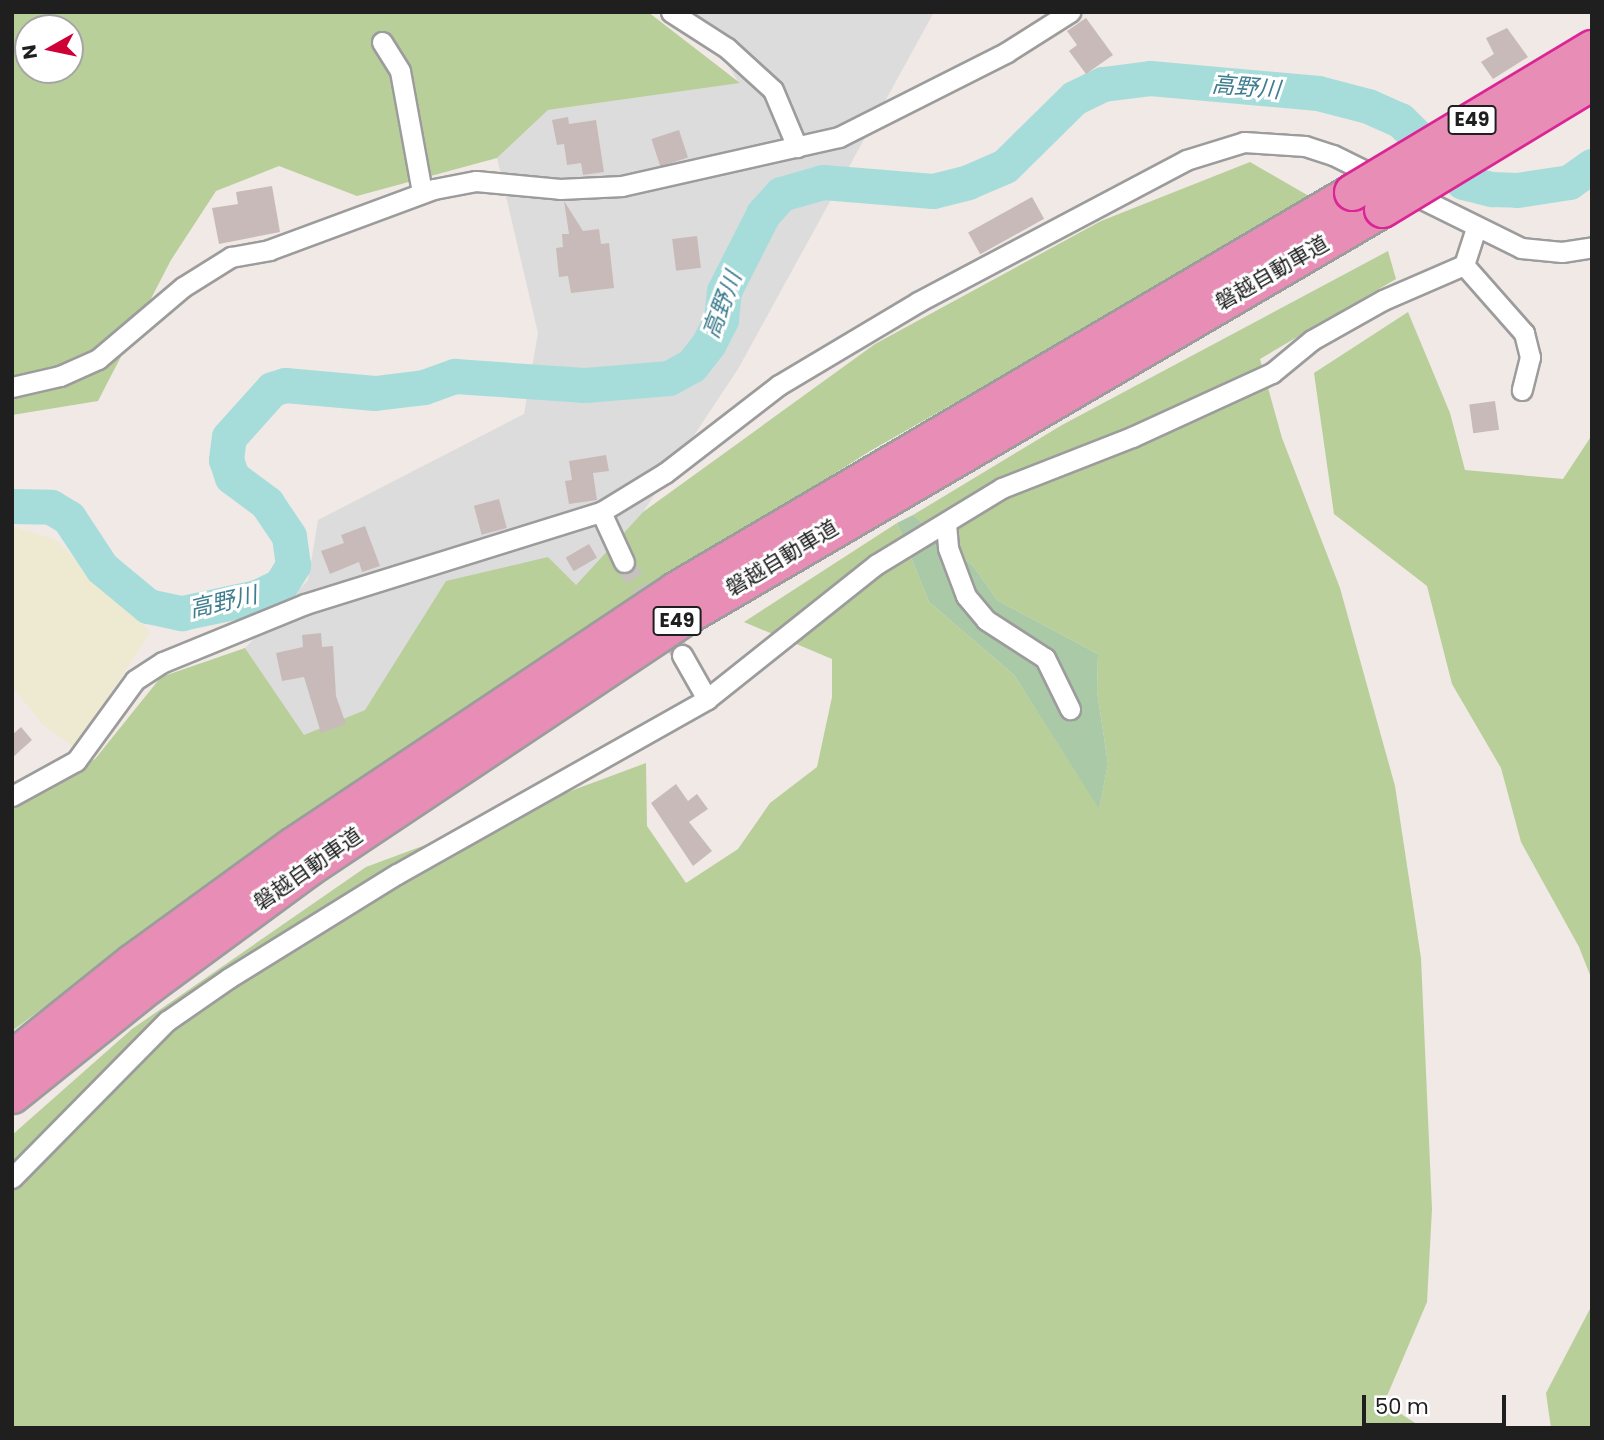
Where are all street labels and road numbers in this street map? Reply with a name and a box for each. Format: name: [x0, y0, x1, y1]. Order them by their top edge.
road number: E49: [1448, 104, 1496, 136]
street label: 磐越自動車道: [1211, 231, 1333, 315]
street label: 磐越自動車道: [722, 515, 842, 601]
road number: E49: [652, 606, 702, 636]
street label: 磐越自動車道: [249, 823, 367, 915]

